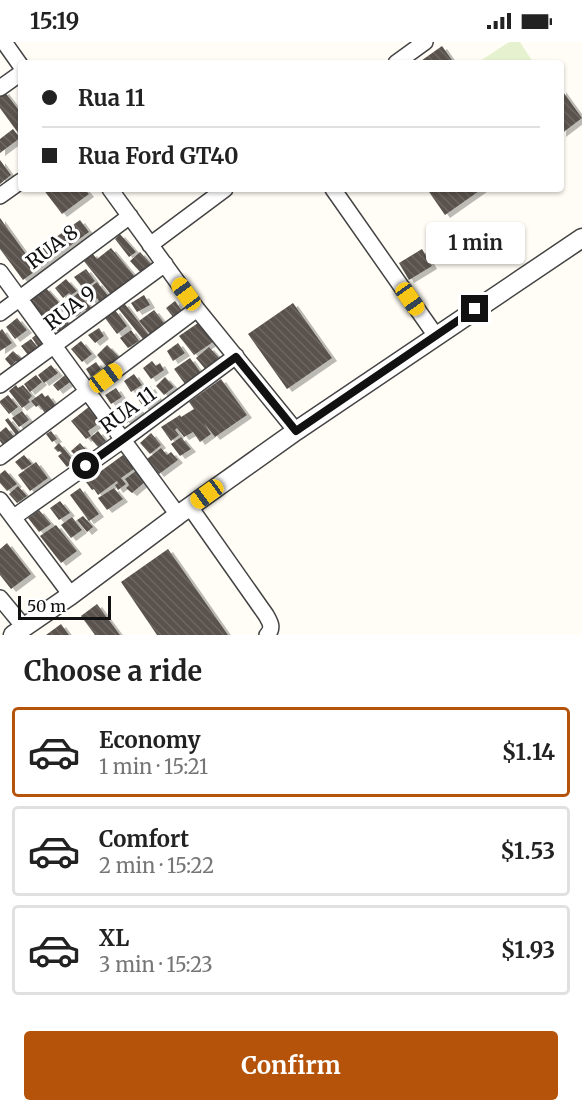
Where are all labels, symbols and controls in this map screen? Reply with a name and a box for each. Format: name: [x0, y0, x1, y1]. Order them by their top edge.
text: 15:19: [30, 7, 79, 35]
text: Rua 11: [78, 84, 145, 112]
text: Rua Ford GT40: [78, 142, 239, 170]
street label: RUA 8: [21, 219, 82, 274]
callout: 1 min: [426, 222, 524, 264]
text: 1 min: [448, 230, 503, 255]
car: [168, 274, 204, 314]
car: [392, 279, 428, 319]
street label: RUA 9: [39, 280, 101, 335]
route end: [461, 295, 488, 322]
car: [86, 360, 126, 396]
street label: RUA 11: [95, 381, 161, 438]
route start: [72, 452, 99, 479]
car: [187, 476, 227, 512]
scale bar: [18, 593, 111, 620]
text: 50 m: [27, 596, 66, 616]
text: Choose a ride: [24, 654, 202, 688]
icon: car: [27, 725, 81, 779]
text: Economy: [99, 726, 200, 754]
text: $1.14: [502, 738, 555, 766]
text: 1 min · 15:21: [99, 754, 208, 779]
icon: car: [27, 824, 81, 878]
text: Comfort: [99, 825, 189, 853]
text: $1.53: [500, 837, 555, 865]
text: 2 min · 15:22: [99, 853, 214, 878]
icon: car: [27, 923, 81, 977]
text: XL: [99, 924, 129, 952]
text: $1.93: [501, 936, 555, 964]
text: 3 min · 15:23: [99, 952, 213, 977]
button: Confirm: [24, 1031, 558, 1100]

